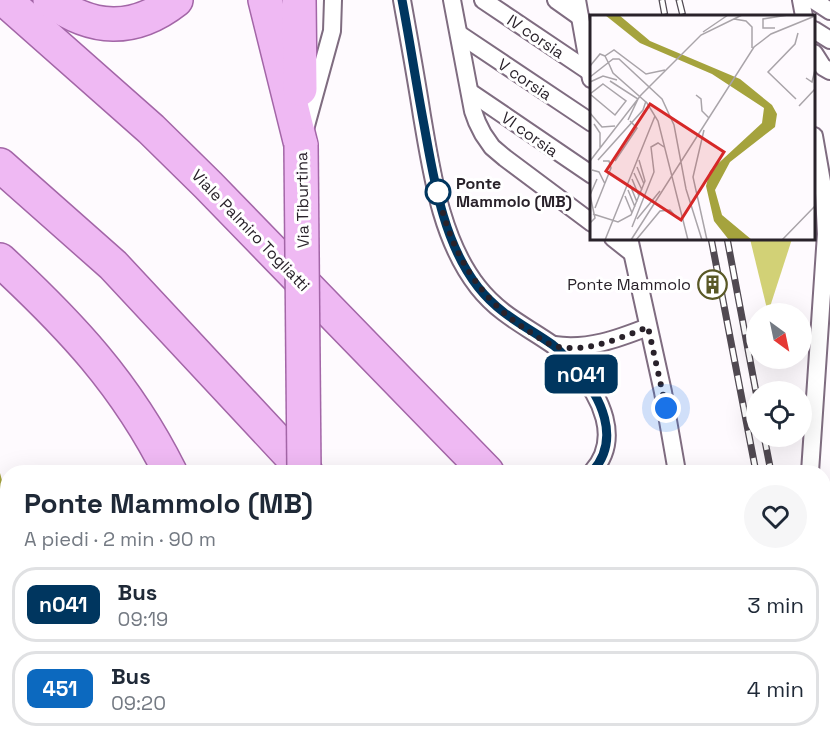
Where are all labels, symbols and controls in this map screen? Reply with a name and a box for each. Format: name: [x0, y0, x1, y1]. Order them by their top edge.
street label: IV corsia: [503, 10, 568, 63]
inset map: [590, 15, 815, 240]
street label: V corsia: [494, 54, 556, 105]
street label: VI corsia: [497, 107, 562, 162]
street label: Via Tiburtina: [291, 152, 314, 248]
street label: Viale Palmiro Togliatti: [187, 165, 314, 296]
place label: Ponte Mammolo (MB): [456, 173, 572, 212]
marker: Ponte Mammolo (MB): [425, 179, 451, 205]
building icon: Ponte Mammolo: [696, 268, 728, 300]
place label: Ponte Mammolo: [567, 274, 691, 295]
north arrow: [746, 303, 812, 369]
map controls: [746, 303, 812, 447]
line badge: n041: [539, 354, 623, 394]
text: n041: [557, 361, 605, 388]
button: locate: [746, 381, 812, 447]
your location: [651, 393, 681, 423]
text: Ponte Mammolo (MB): [24, 485, 313, 521]
button: heart: [744, 485, 807, 548]
text: A piedi · 2 min · 90 m: [24, 526, 216, 552]
text: Bus: [118, 578, 157, 606]
text: n041: [39, 591, 88, 618]
text: 3 min: [747, 591, 804, 619]
text: 09:19: [118, 606, 168, 632]
text: Bus: [111, 662, 151, 690]
text: 451: [42, 675, 78, 702]
text: 4 min: [747, 675, 804, 703]
text: 09:20: [111, 690, 166, 716]

